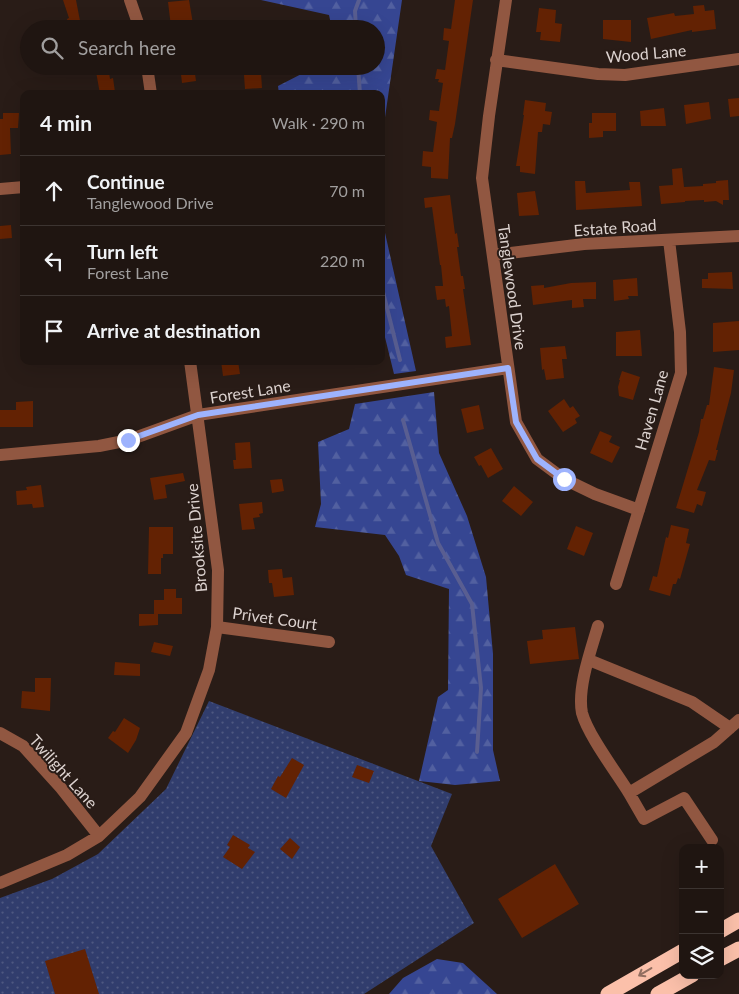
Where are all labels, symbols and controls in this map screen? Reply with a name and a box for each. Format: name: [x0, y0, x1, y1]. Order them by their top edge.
search box: [20, 20, 385, 75]
icon: search: [38, 34, 66, 62]
text: Search here: [78, 36, 176, 59]
street label: Wood Lane: [605, 40, 687, 66]
text: 4 min: [40, 110, 92, 135]
text: Walk · 290 m: [272, 113, 365, 132]
text: Continue: [87, 170, 165, 193]
icon: ahead: [40, 177, 68, 205]
text: 70 m: [329, 181, 365, 200]
text: Tanglewood Drive: [87, 193, 214, 212]
street label: Estate Road: [573, 215, 657, 239]
street label: Tanglewood Drive: [495, 223, 531, 351]
text: Turn left: [87, 240, 158, 263]
icon: left: [40, 247, 68, 275]
text: 220 m: [320, 251, 365, 270]
text: Forest Lane: [87, 263, 169, 282]
icon: arrive: [40, 317, 68, 345]
text: Arrive at destination: [87, 319, 260, 342]
street label: Haven Lane: [630, 368, 672, 452]
street label: Forest Lane: [208, 375, 292, 407]
route end: [117, 429, 140, 452]
route start: [553, 468, 576, 491]
street label: Brooksite Drive: [182, 483, 210, 593]
street label: Privet Court: [231, 603, 319, 633]
street label: Twilight Lane: [26, 730, 102, 812]
map controls: [679, 844, 724, 979]
button: +: [679, 844, 724, 889]
button: −: [679, 889, 724, 934]
button: layers: [679, 934, 724, 979]
one-way arrow: [639, 968, 653, 978]

